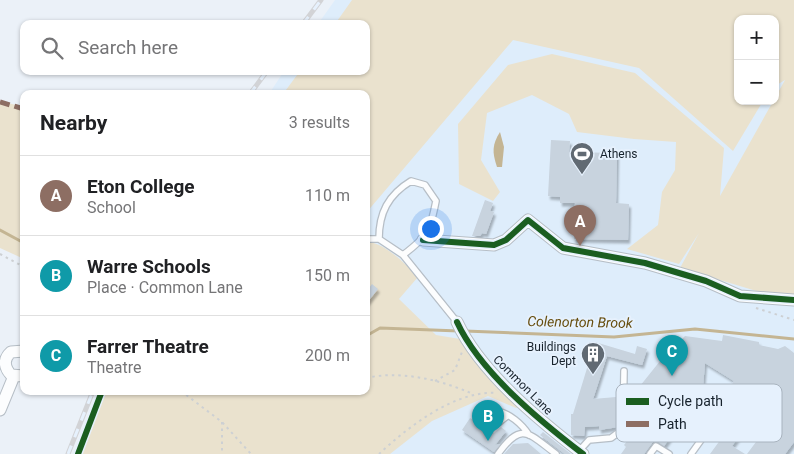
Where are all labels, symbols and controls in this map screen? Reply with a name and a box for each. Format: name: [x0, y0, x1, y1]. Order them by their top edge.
map controls: [734, 15, 779, 105]
button: +: [734, 15, 779, 60]
search box: [20, 20, 370, 75]
icon: search: [38, 34, 66, 62]
text: Search here: [78, 36, 178, 59]
button: −: [734, 60, 779, 105]
text: Nearby: [40, 111, 107, 135]
text: 3 results: [289, 113, 350, 132]
sports icon: Athens: [569, 141, 595, 175]
place label: Athens: [600, 147, 637, 161]
text: Eton College: [87, 175, 195, 198]
text: A: [51, 186, 61, 205]
text: 110 m: [305, 186, 350, 205]
text: School: [87, 198, 136, 217]
pin: A: [564, 205, 596, 246]
your location: [418, 216, 444, 242]
text: Warre Schools: [87, 255, 211, 278]
text: B: [51, 266, 61, 285]
text: 150 m: [305, 266, 350, 285]
text: Place · Common Lane: [87, 278, 243, 297]
water label: Colenorton Brook: [527, 313, 634, 331]
text: Farrer Theatre: [87, 335, 209, 358]
pin: C: [656, 335, 688, 376]
place label: Buildings Dept: [527, 340, 576, 368]
building icon: Buildings Dept: [580, 341, 606, 375]
text: C: [51, 346, 61, 365]
text: 200 m: [305, 346, 350, 365]
street label: Common Lane: [490, 352, 556, 418]
text: Theatre: [87, 358, 142, 377]
legend: [616, 384, 782, 442]
text: Cycle path: [658, 393, 723, 409]
pin: B: [472, 400, 504, 441]
text: Path: [658, 416, 687, 432]

